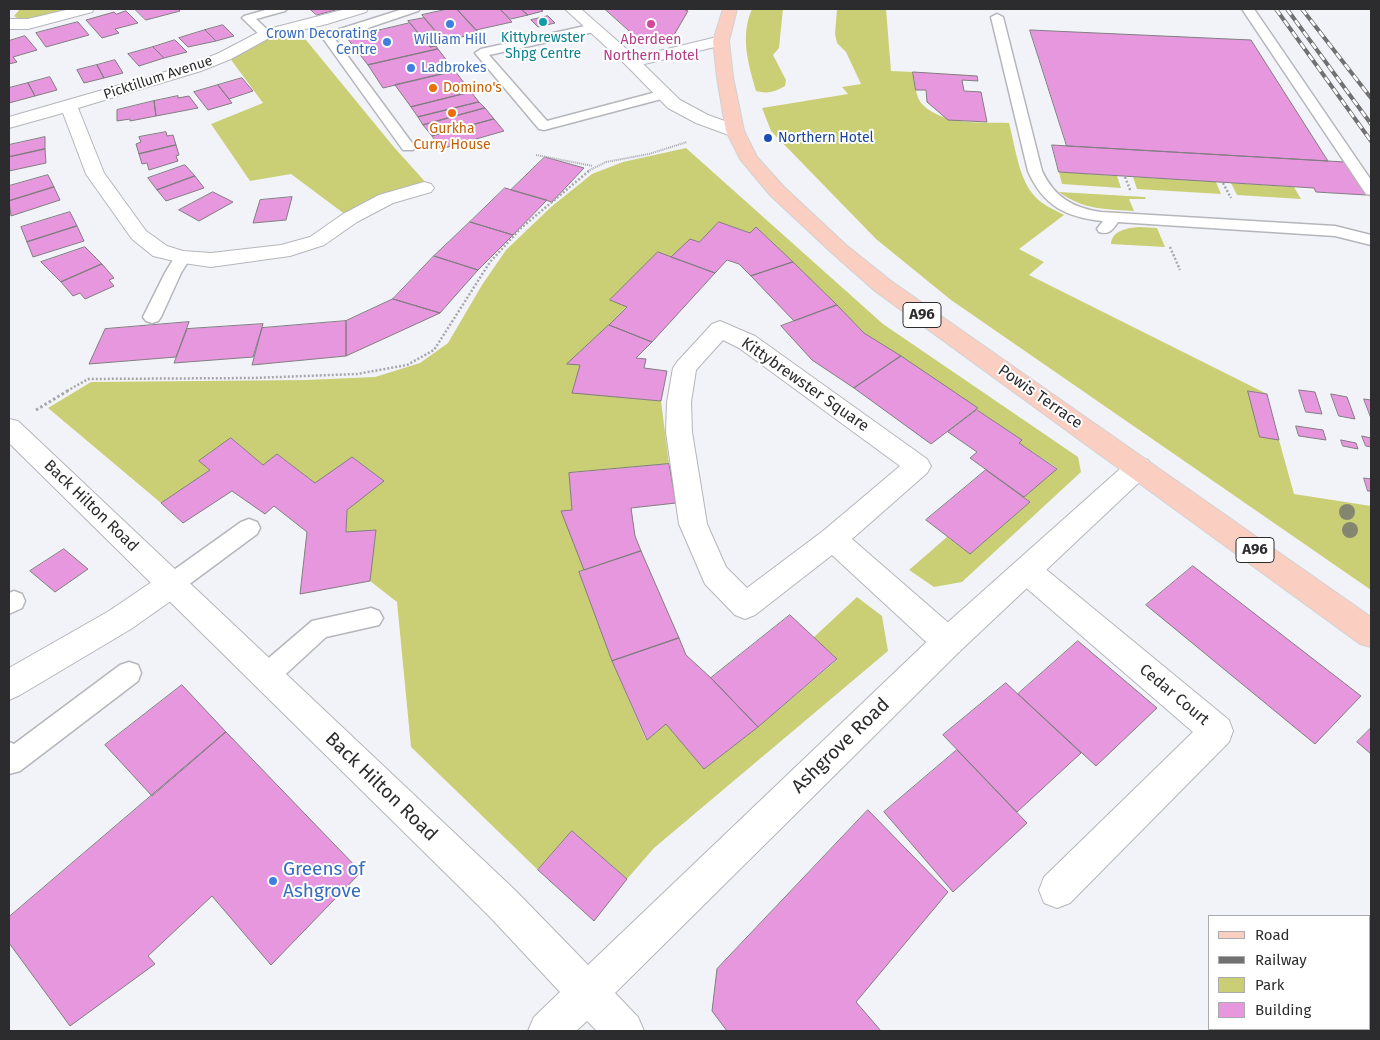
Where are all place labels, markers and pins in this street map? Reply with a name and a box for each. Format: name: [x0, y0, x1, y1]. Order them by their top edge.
marker: Kittybrewster Shpg Centre: [537, 16, 549, 28]
marker: William Hill: [444, 18, 456, 30]
marker: Aberdeen Northern Hotel: [645, 18, 657, 30]
place label: Crown Decorating Centre: [266, 26, 377, 58]
place label: Kittybrewster Shpg Centre: [501, 30, 585, 62]
place label: William Hill: [414, 32, 486, 48]
place label: Aberdeen Northern Hotel: [603, 32, 699, 64]
marker: Crown Decorating Centre: [381, 36, 393, 48]
place label: Ladbrokes: [421, 60, 487, 76]
marker: Ladbrokes: [405, 62, 417, 74]
place label: Domino's: [443, 80, 502, 96]
marker: Domino's: [427, 82, 439, 94]
marker: Gurkha Curry House: [446, 107, 458, 119]
place label: Gurkha Curry House: [413, 121, 491, 154]
place label: Northern Hotel: [778, 130, 874, 146]
marker: Northern Hotel: [762, 132, 774, 144]
place label: Greens of Ashgrove: [283, 859, 365, 903]
marker: Greens of Ashgrove: [267, 875, 279, 887]

